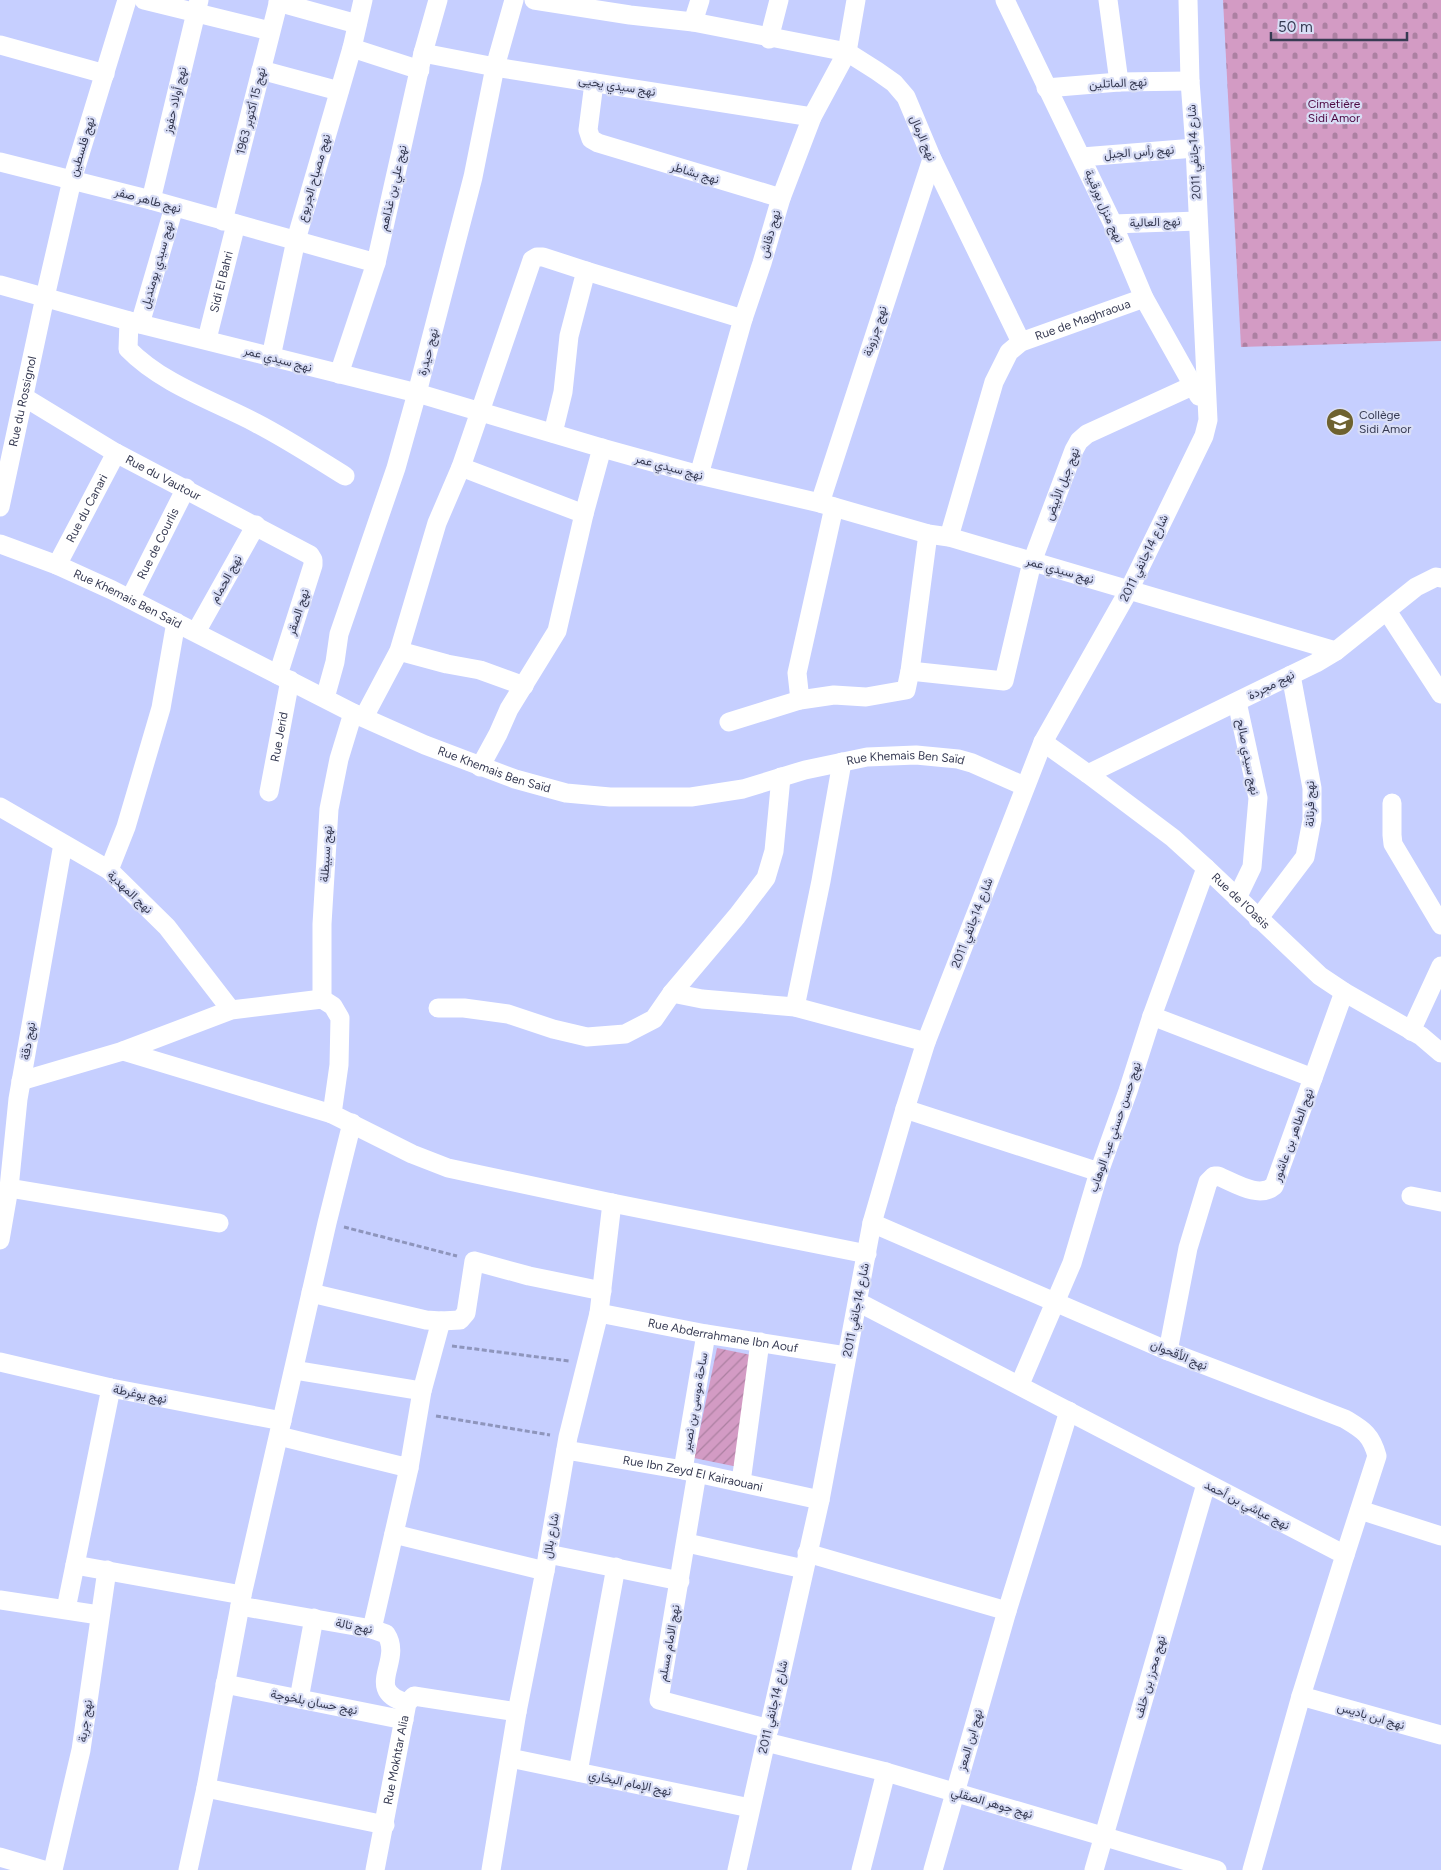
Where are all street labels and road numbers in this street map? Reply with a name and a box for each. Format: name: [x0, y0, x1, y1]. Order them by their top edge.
street label: نهج أولاد حفوز: [160, 65, 191, 136]
street label: نهج 15 أكتوبر 1963: [233, 66, 271, 157]
street label: نهج سيدي يحيى: [577, 73, 657, 102]
street label: نهج الماتلين: [1089, 74, 1147, 94]
street label: شارع 14جانفي 2011: [1185, 104, 1206, 200]
street label: نهج الرمال: [905, 113, 939, 164]
street label: نهج فلسطين: [66, 116, 100, 179]
street label: نهج مصباح الجربوع: [295, 132, 335, 224]
street label: نهج رأس الجبل: [1103, 143, 1175, 163]
street label: نهج علي بن غذاهم: [376, 144, 413, 233]
street label: نهج بشاطر: [668, 159, 721, 189]
street label: نهج منزل بورقيبة: [1080, 167, 1126, 245]
street label: نهج طاهر صفر: [112, 184, 183, 218]
street label: نهج دقاش: [756, 208, 785, 260]
street label: نهج العالية: [1129, 214, 1181, 232]
street label: نهج سيدي بومنديل: [138, 220, 179, 311]
street label: Sidi El Bahri: [207, 250, 236, 314]
street label: Rue de Maghraoua: [1033, 296, 1132, 343]
street label: نهج جرزونة: [860, 304, 892, 359]
street label: نهج حيدرة: [415, 327, 443, 378]
street label: نهج سيدي عمر: [241, 343, 314, 378]
street label: Rue du Rossignol: [6, 355, 39, 448]
street label: نهج جبل الأبيض: [1042, 446, 1084, 523]
street label: نهج سيدي عمر: [632, 451, 705, 486]
street label: Rue du Vautour: [123, 452, 203, 503]
street label: Rue du Canari: [63, 472, 110, 545]
street label: Rue de Courlis: [134, 505, 182, 582]
street label: شارع 14جانفي 2011: [1117, 512, 1174, 605]
street label: نهج الحمام: [207, 553, 247, 606]
street label: نهج سيدي عمر: [1023, 553, 1096, 589]
street label: Rue Khemais Ben Saïd: [71, 566, 184, 631]
street label: نهج الصقر: [284, 587, 314, 638]
street label: نهج مجردة: [1245, 667, 1297, 704]
street label: Rue Jerid: [268, 711, 291, 763]
street label: نهج سيدي صالح: [1231, 718, 1262, 797]
street label: Rue Khemais Ben Saïd: [436, 743, 552, 795]
street label: Rue Khemais Ben Saïd: [845, 748, 966, 768]
street label: نهج فرنانة: [1303, 781, 1319, 827]
street label: نهج سبيطلة: [317, 825, 337, 883]
street label: نهج المهدية: [103, 868, 155, 918]
street label: Rue de l'Oasis: [1209, 870, 1273, 932]
street label: شارع 14جانفي 2011: [948, 876, 998, 971]
street label: نهج دقة: [18, 1021, 40, 1061]
street label: نهج حسن حسني عبد الوهاب: [1086, 1060, 1147, 1195]
street label: نهج الطاهر بن عاشور: [1269, 1087, 1318, 1185]
street label: شارع 14جانفي 2011: [840, 1262, 875, 1359]
street label: Rue Abderrahmane Ibn Aouf: [647, 1316, 800, 1355]
street label: نهج الأقحوان: [1148, 1337, 1210, 1375]
street label: ساحة موسى بن نصير: [679, 1352, 712, 1454]
street label: نهج يوغرطة: [112, 1382, 168, 1408]
street label: Rue Ibn Zeyd El Kairaouani: [622, 1453, 764, 1494]
street label: نهج عياشي بن أحمد: [1201, 1477, 1292, 1535]
street label: شارع بلال: [540, 1512, 564, 1560]
street label: نهج الامام مسلم: [655, 1603, 685, 1683]
street label: نهج تالة: [334, 1616, 374, 1638]
street label: نهج محرز بن خلف: [1132, 1634, 1170, 1720]
street label: شارع 14جانفي 2011: [755, 1659, 793, 1756]
street label: نهج حسان بلخوجة: [269, 1687, 359, 1719]
street label: نهج جربة: [75, 1699, 97, 1743]
street label: نهج ابن باديس: [1335, 1700, 1406, 1734]
street label: نهج ابن المعز: [954, 1708, 987, 1774]
street label: Rue Mokhtar Alia: [381, 1714, 411, 1806]
street label: نهج الإمام البخاري: [587, 1767, 673, 1802]
street label: نهج جوهر الصقلي: [949, 1785, 1034, 1824]

